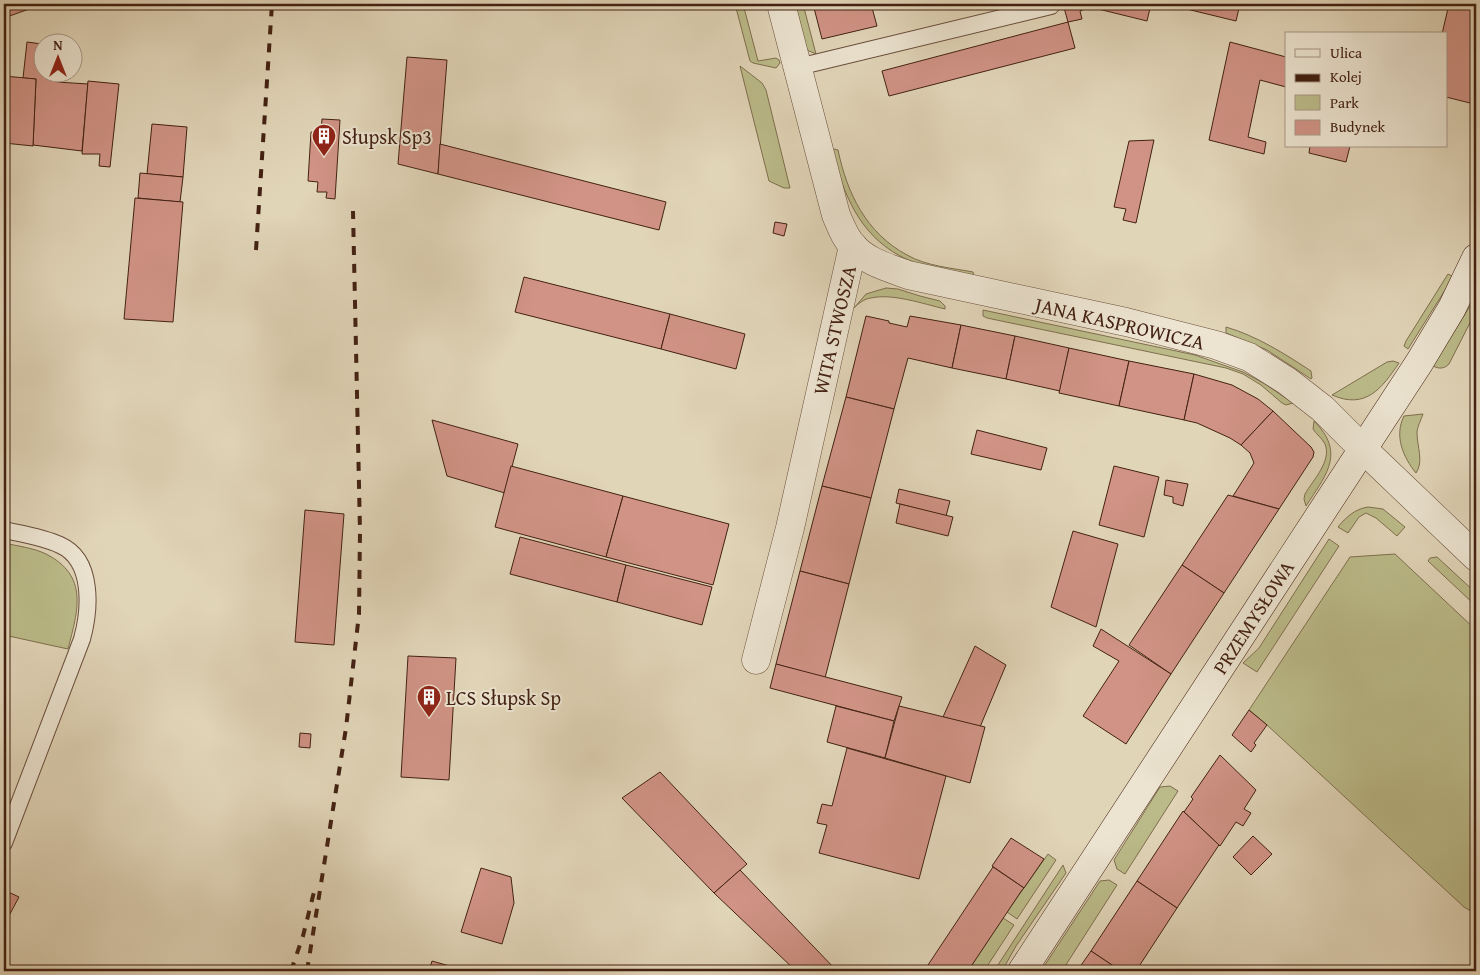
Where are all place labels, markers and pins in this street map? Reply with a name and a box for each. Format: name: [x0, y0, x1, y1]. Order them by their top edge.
place label: Słupsk Sp3: [342, 122, 432, 151]
building icon: Słupsk Sp3: [311, 123, 337, 157]
place label: LCS Słupsk Sp: [446, 683, 561, 712]
building icon: LCS Słupsk Sp: [416, 684, 442, 718]

